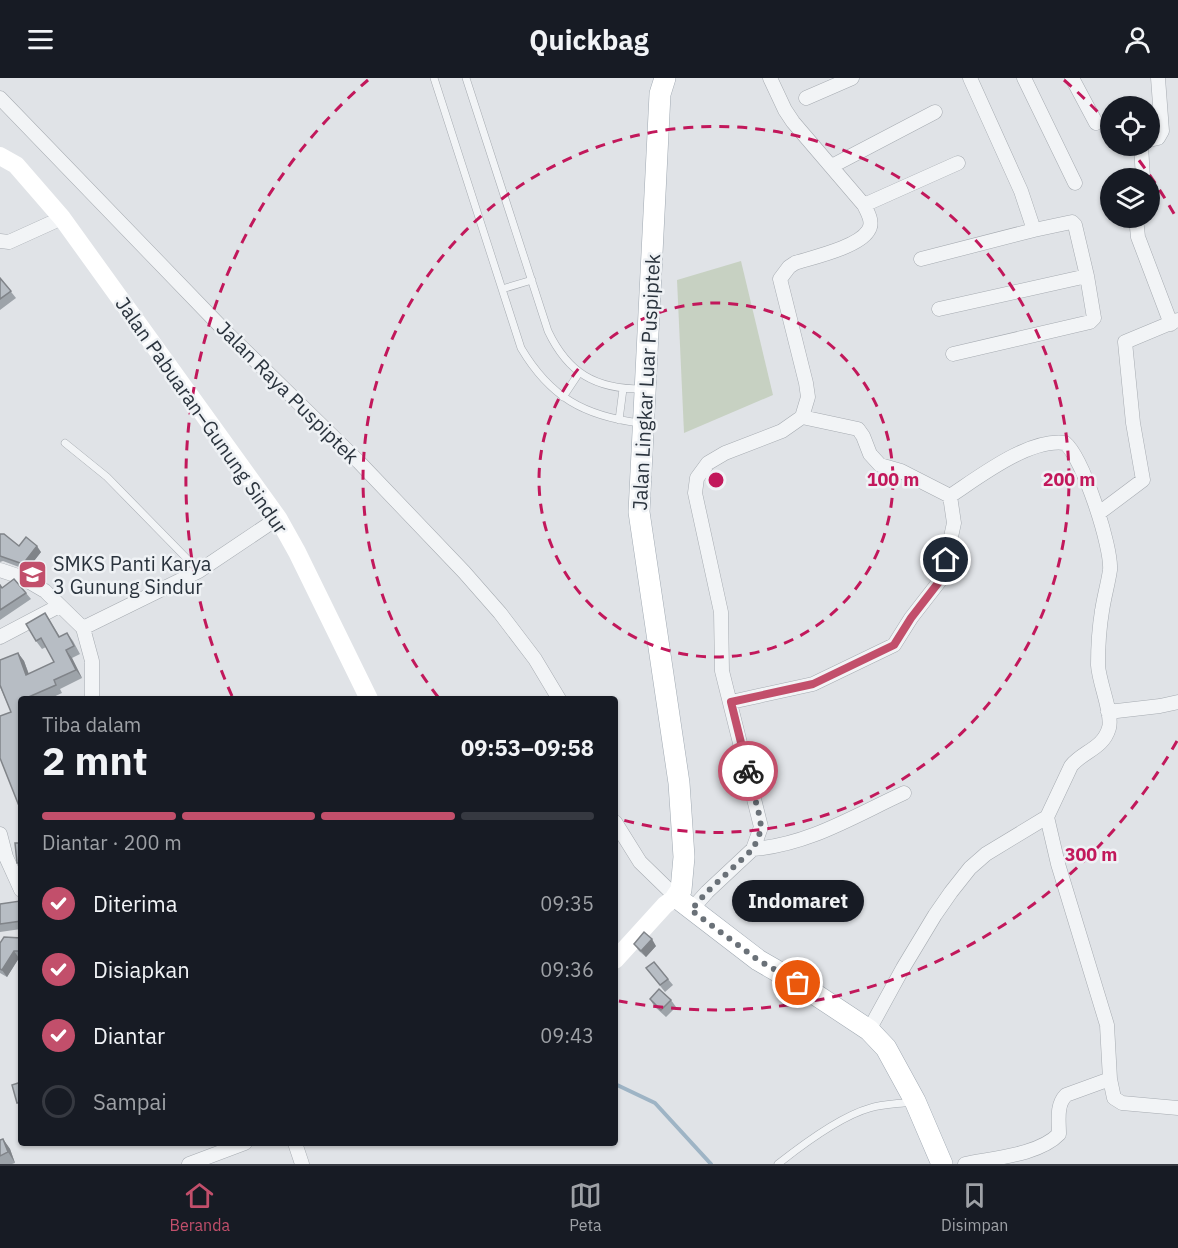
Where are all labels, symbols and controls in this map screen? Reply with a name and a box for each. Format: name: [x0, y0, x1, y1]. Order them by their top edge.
text: Quickbag: [529, 22, 649, 57]
icon: menu: [24, 23, 57, 56]
icon: person: [1121, 23, 1154, 56]
map controls: [1100, 96, 1160, 228]
button: locate: [1100, 96, 1160, 156]
button: layers: [1100, 168, 1160, 228]
street label: Jalan Lingkar Luar Puspiptek: [626, 253, 666, 511]
street label: Jalan Pabuaran–Gunung Sindur: [110, 291, 294, 539]
street label: Jalan Raya Puspiptek: [211, 315, 365, 469]
text: 100 m: [867, 468, 919, 491]
text: 200 m: [1043, 468, 1095, 491]
centre of rings: [706, 470, 726, 490]
pin: [920, 534, 971, 585]
icon: home: [929, 543, 962, 576]
place label: SMKS Panti Karya 3 Gunung Sindur: [53, 550, 212, 600]
school or university icon: SMKS Panti Karya 3 Gunung Sindur: [16, 559, 48, 591]
text: Tiba dalam: [42, 711, 141, 738]
text: 09:53–09:58: [461, 733, 594, 762]
text: 2 mnt: [42, 735, 148, 786]
courier: [718, 741, 778, 801]
icon: bike: [732, 755, 765, 788]
text: Diantar · 200 m: [42, 829, 182, 856]
text: 300 m: [1065, 843, 1117, 866]
callout: Indomaret: [732, 881, 864, 923]
icon: check: [42, 887, 75, 920]
text: Indomaret: [748, 887, 848, 914]
text: Diterima: [93, 889, 178, 918]
text: 09:35: [540, 890, 594, 917]
icon: check: [42, 953, 75, 986]
text: Disiapkan: [93, 955, 190, 984]
text: 09:36: [540, 956, 594, 983]
pin: [772, 957, 823, 1008]
icon: bag: [781, 966, 814, 999]
icon: check: [42, 1019, 75, 1052]
text: Diantar: [93, 1021, 165, 1050]
text: 09:43: [540, 1022, 594, 1049]
text: Sampai: [93, 1087, 167, 1116]
tab: Beranda: [170, 1179, 230, 1235]
tab: Peta: [569, 1179, 602, 1235]
tab: Disimpan: [941, 1179, 1008, 1235]

